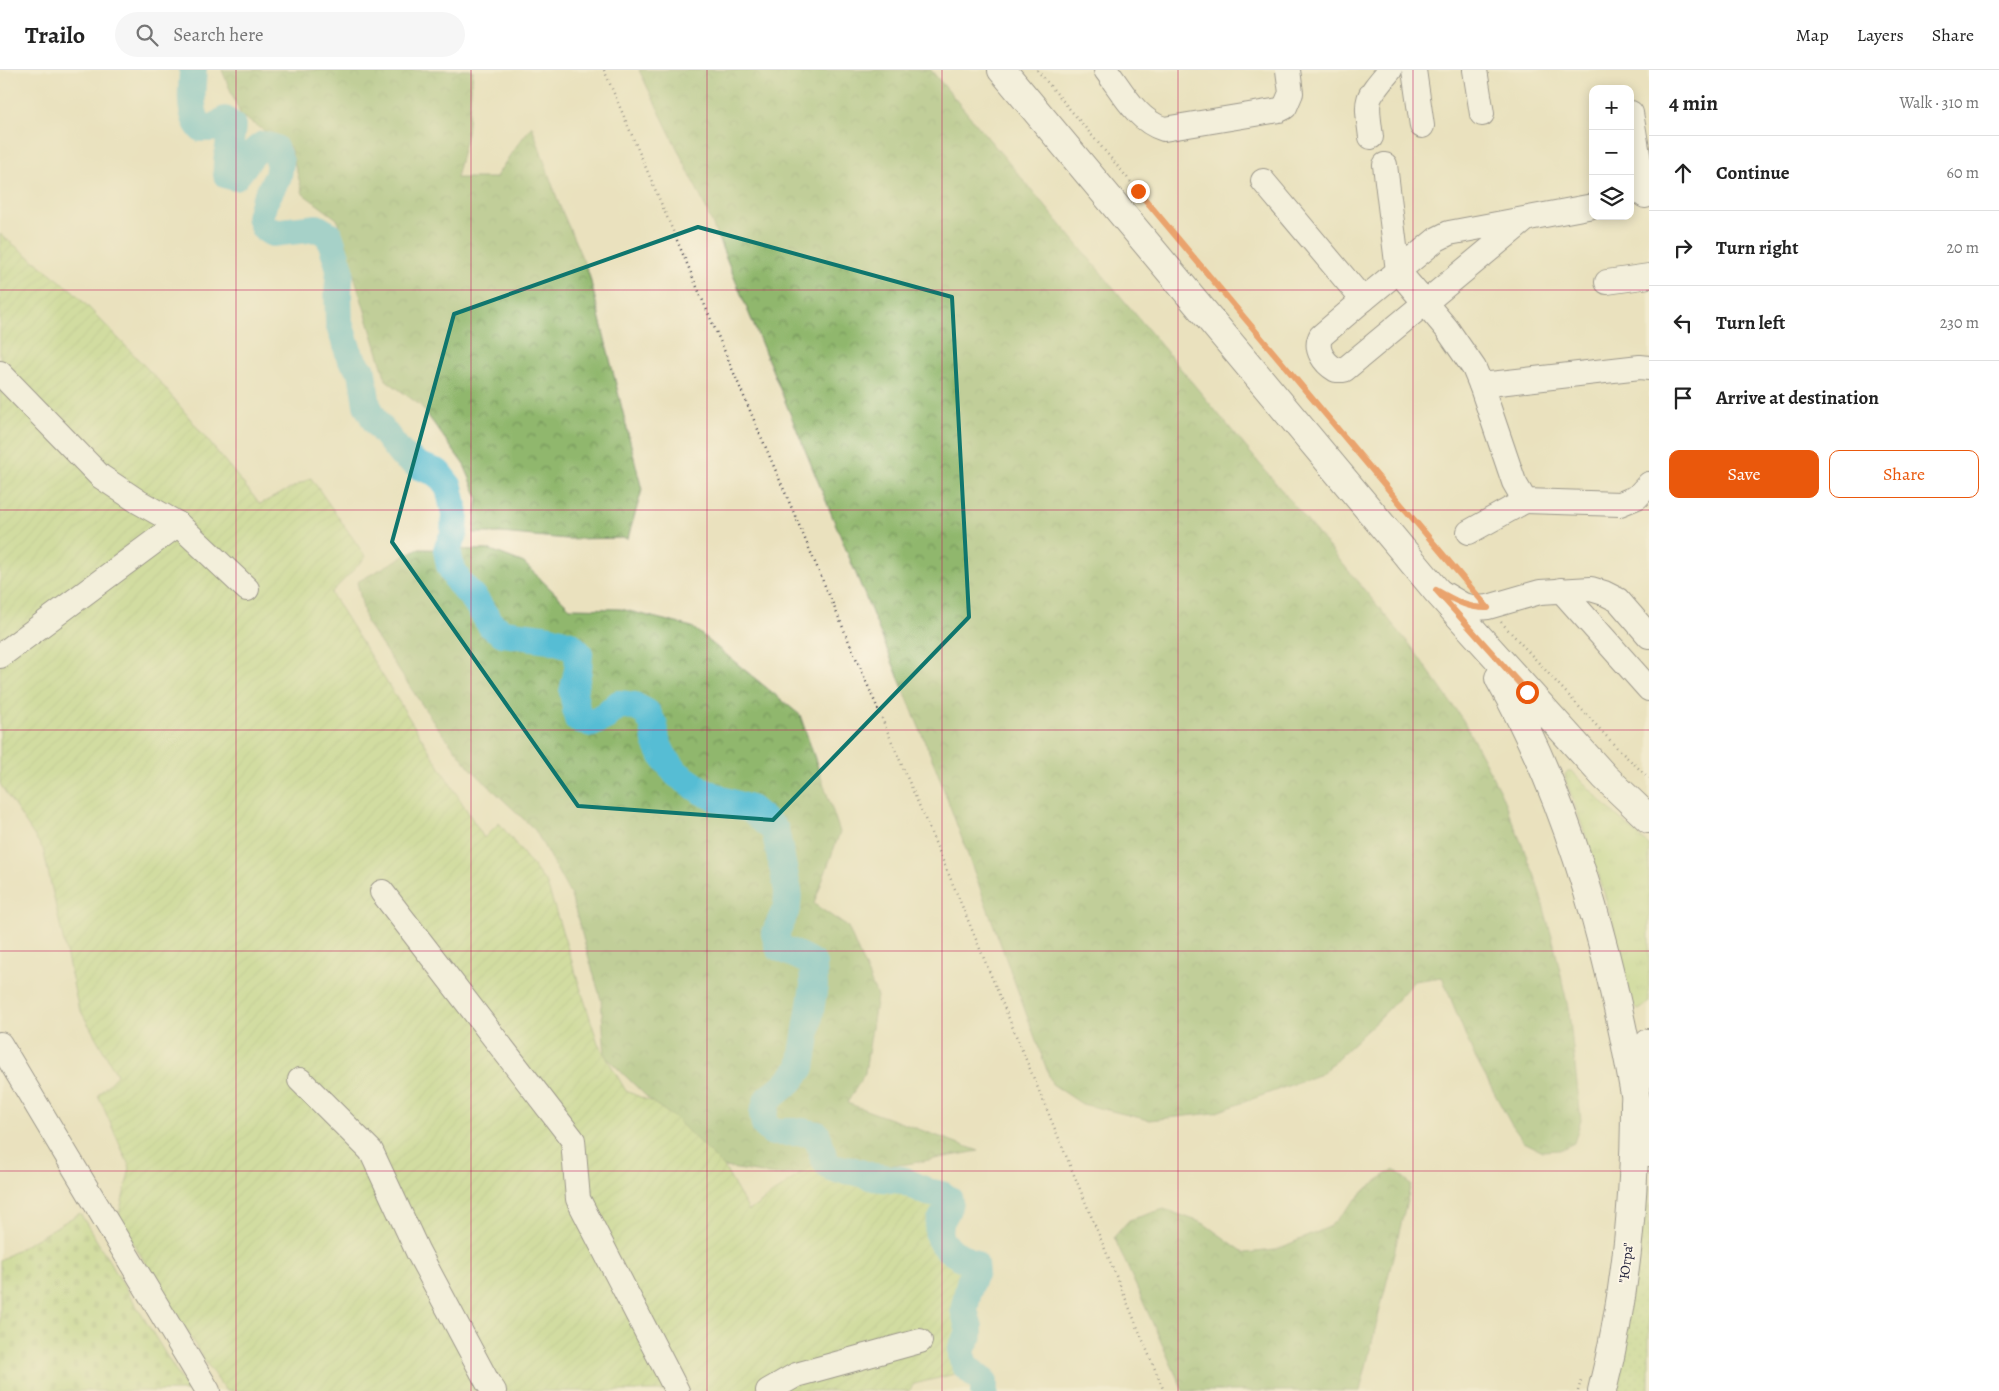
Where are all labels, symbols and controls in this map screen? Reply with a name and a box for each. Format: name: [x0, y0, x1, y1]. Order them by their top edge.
search box: [115, 12, 465, 57]
text: Trailo: [25, 19, 85, 51]
icon: search: [133, 21, 161, 49]
text: Search here: [173, 22, 264, 48]
text: Map: [1796, 23, 1829, 47]
text: Layers: [1857, 23, 1904, 47]
text: Share: [1932, 23, 1974, 47]
map controls: [1589, 85, 1634, 220]
button: +: [1589, 85, 1634, 130]
text: 4 min: [1669, 89, 1718, 117]
text: Walk · 310 m: [1899, 92, 1979, 114]
button: −: [1589, 130, 1634, 175]
icon: ahead: [1669, 159, 1697, 187]
text: Continue: [1716, 160, 1790, 186]
text: 60 m: [1947, 162, 1979, 184]
button: layers: [1589, 175, 1634, 220]
route end: [1127, 180, 1150, 203]
icon: right: [1669, 234, 1697, 262]
text: Turn right: [1716, 235, 1798, 261]
text: 20 m: [1946, 237, 1979, 259]
icon: left: [1669, 309, 1697, 337]
text: Turn left: [1716, 310, 1785, 336]
text: 230 m: [1940, 312, 1979, 334]
icon: arrive: [1669, 384, 1697, 412]
text: Arrive at destination: [1716, 385, 1879, 411]
button: Save: [1669, 450, 1819, 498]
button: Share: [1829, 450, 1979, 498]
route start: [1516, 681, 1539, 704]
street label: "Югра": [1614, 1242, 1638, 1284]

